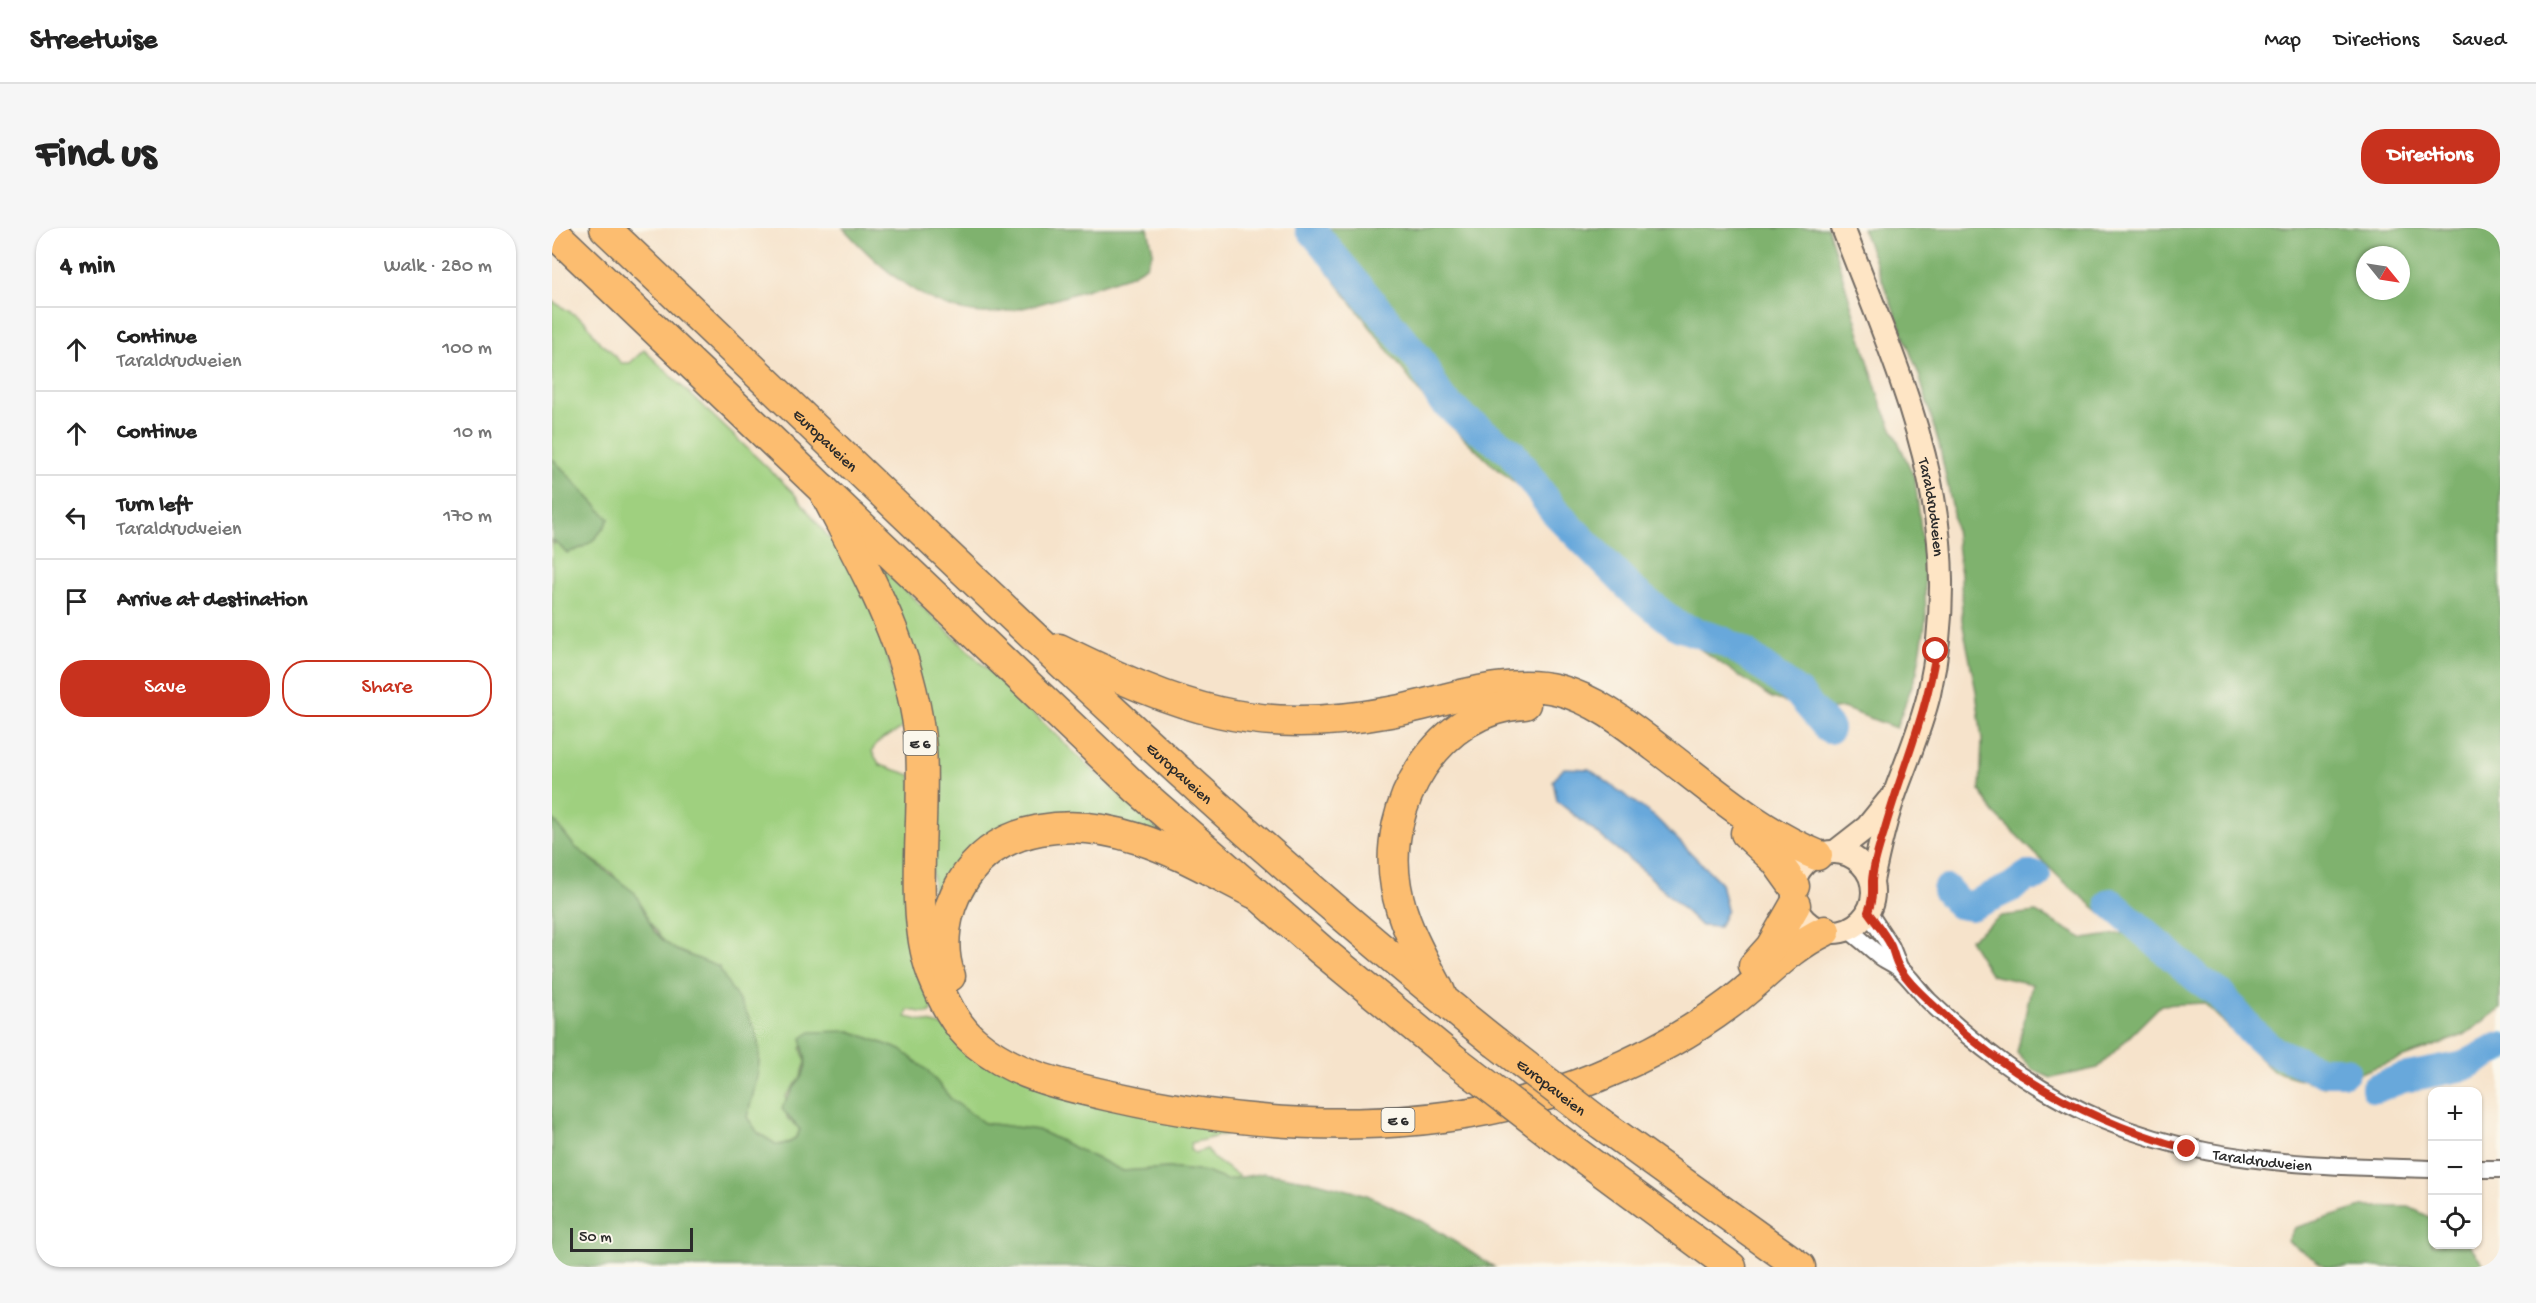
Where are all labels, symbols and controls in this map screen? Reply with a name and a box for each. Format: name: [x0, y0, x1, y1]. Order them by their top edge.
text: Streetwise: [30, 25, 157, 58]
text: Map: [2264, 29, 2301, 54]
text: Directions: [2334, 29, 2419, 54]
text: Saved: [2452, 29, 2506, 54]
button: Directions: [2361, 129, 2500, 184]
text: Find us: [36, 132, 156, 181]
north arrow: [2356, 246, 2410, 300]
text: 4 min: [60, 252, 115, 283]
text: Walk · 280 m: [384, 256, 492, 279]
text: Continue: [117, 325, 197, 351]
icon: ahead: [60, 333, 93, 366]
text: 100 m: [442, 338, 492, 361]
text: Taraldrudveien: [117, 351, 242, 374]
street label: Europaveien: [787, 406, 861, 478]
icon: ahead: [60, 417, 93, 450]
text: Continue: [117, 420, 197, 446]
text: 10 m: [454, 422, 492, 445]
street label: Taraldrudveien: [1912, 456, 1946, 558]
text: Turn left: [117, 493, 191, 519]
icon: left: [60, 501, 93, 534]
text: 170 m: [443, 506, 492, 529]
text: Taraldrudveien: [117, 519, 242, 542]
icon: arrive: [60, 585, 93, 618]
text: Arrive at destination: [117, 588, 307, 614]
route start: [1922, 637, 1948, 663]
button: Save: [60, 660, 270, 717]
button: Share: [282, 660, 492, 717]
road number: E 6: [904, 731, 937, 755]
street label: Europaveien: [1141, 740, 1215, 810]
street label: Europaveien: [1511, 1056, 1589, 1122]
map controls: [2428, 1087, 2482, 1249]
button: +: [2428, 1087, 2482, 1141]
road number: E 6: [1382, 1108, 1414, 1132]
route end: [2173, 1135, 2199, 1161]
button: −: [2428, 1141, 2482, 1195]
street label: Taraldrudveien: [2210, 1147, 2313, 1177]
button: locate: [2428, 1195, 2482, 1249]
scale bar: [570, 1225, 693, 1252]
text: 50 m: [579, 1229, 612, 1248]

